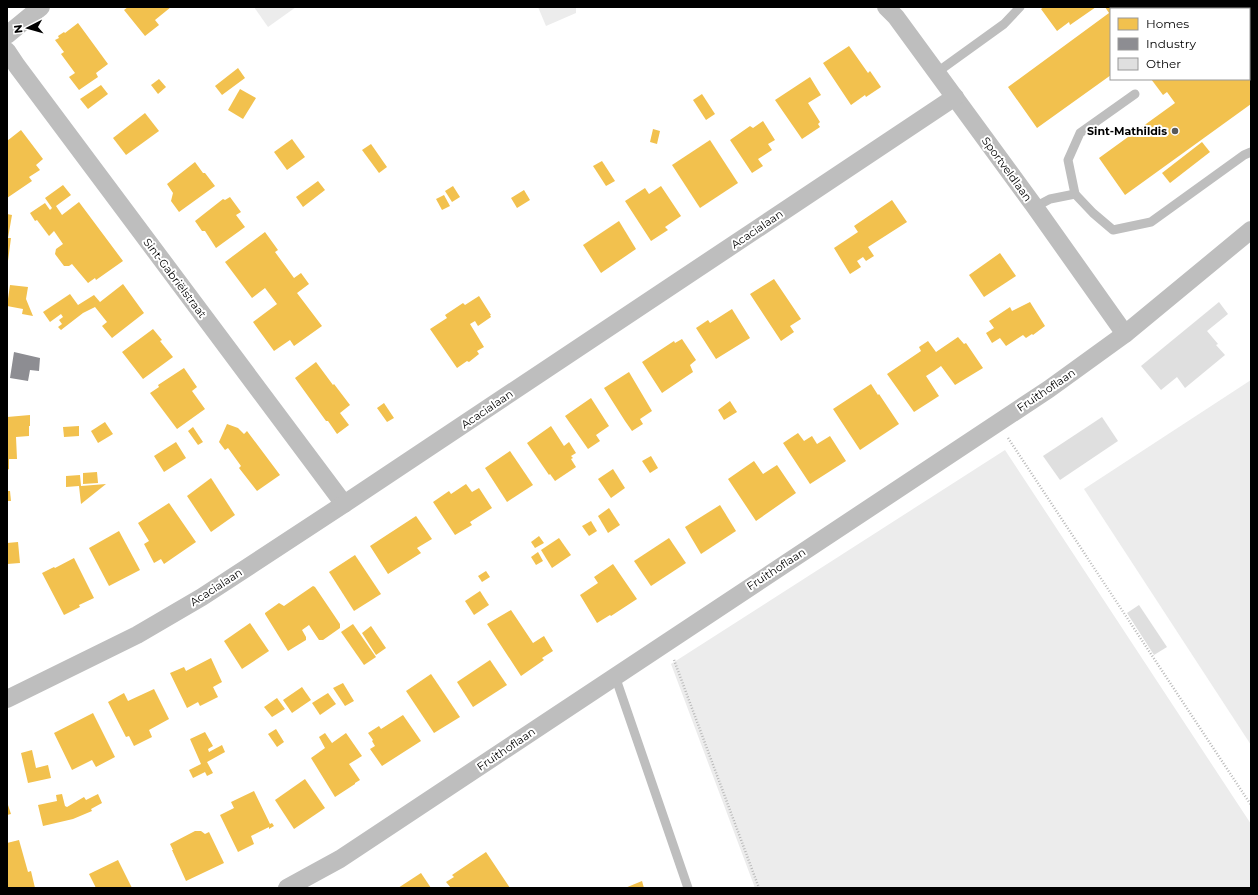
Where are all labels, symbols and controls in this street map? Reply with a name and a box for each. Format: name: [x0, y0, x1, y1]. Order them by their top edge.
north arrow: [8, 8, 48, 48]
legend: [1110, 8, 1250, 80]
text: Homes: [1146, 16, 1189, 31]
text: N: [11, 24, 25, 34]
text: Industry: [1146, 36, 1196, 51]
text: Other: [1146, 56, 1181, 71]
place label: Sint-Mathildis: [1087, 124, 1167, 138]
marker: Sint-Mathildis: [1170, 126, 1180, 136]
street label: Sportveldlaan: [979, 134, 1035, 204]
street label: Acacialaan: [728, 207, 786, 251]
street label: Sint-Gabriëlstraat: [140, 235, 210, 321]
street label: Fruithoflaan: [1014, 365, 1078, 415]
street label: Acacialaan: [458, 387, 516, 431]
street label: Fruithoflaan: [744, 545, 808, 593]
street label: Acacialaan: [187, 565, 245, 609]
street label: Fruithoflaan: [474, 724, 538, 774]

